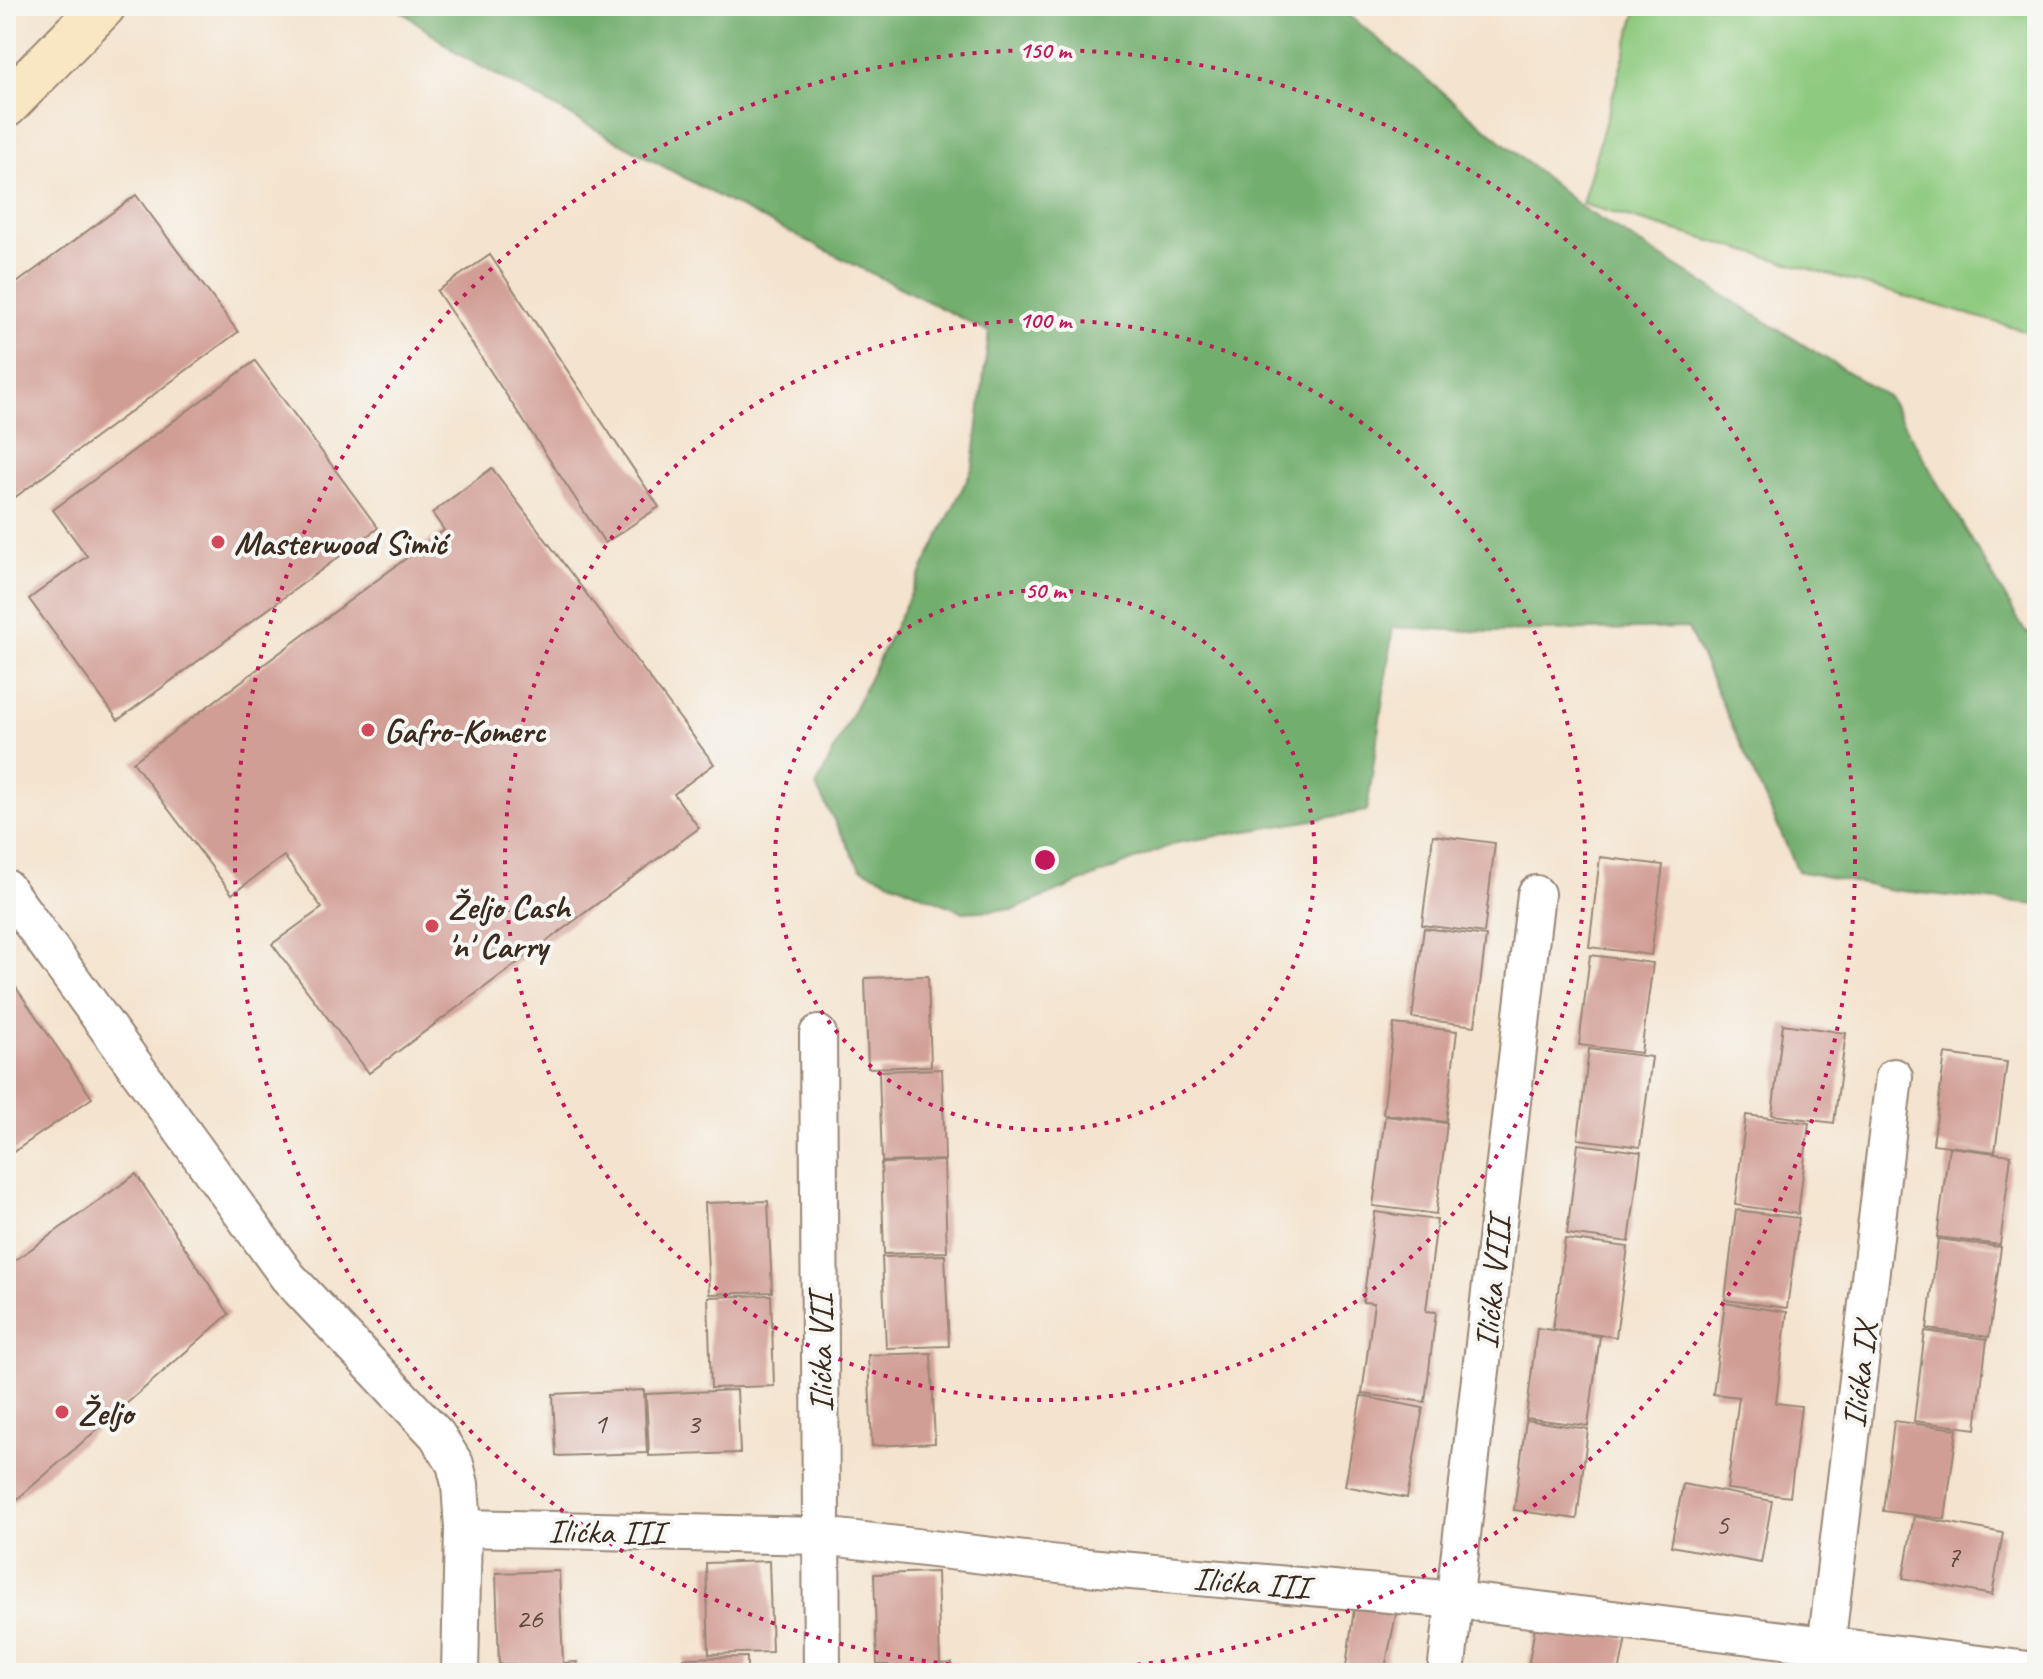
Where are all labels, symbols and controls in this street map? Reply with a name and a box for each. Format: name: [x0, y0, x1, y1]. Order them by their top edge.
text: 150 m: [1019, 35, 1073, 65]
text: 100 m: [1019, 305, 1073, 335]
place label: Masterwood Simić: [234, 521, 451, 564]
marker: Masterwood Simić: [209, 533, 227, 551]
text: 50 m: [1025, 575, 1068, 605]
place label: Gafro-Komerc: [384, 709, 547, 752]
marker: Gafro-Komerc: [359, 721, 377, 739]
centre of rings: [1031, 846, 1059, 874]
place label: Željo Cash 'n' Carry: [448, 885, 572, 967]
marker: Željo Cash 'n' Carry: [423, 917, 441, 935]
street label: Ilićka VIII: [1464, 1209, 1521, 1351]
street label: Ilićka VII: [799, 1286, 842, 1412]
street label: Ilićka IX: [1832, 1315, 1888, 1430]
place label: Željo: [78, 1391, 137, 1434]
marker: Željo: [53, 1403, 71, 1421]
house number: 1: [593, 1404, 608, 1442]
house number: 3: [686, 1404, 702, 1442]
house number: 5: [1715, 1505, 1730, 1543]
street label: Ilićka III: [548, 1509, 670, 1554]
house number: 7: [1946, 1537, 1961, 1575]
street label: Ilićka III: [1192, 1556, 1317, 1610]
house number: 26: [516, 1599, 544, 1637]

